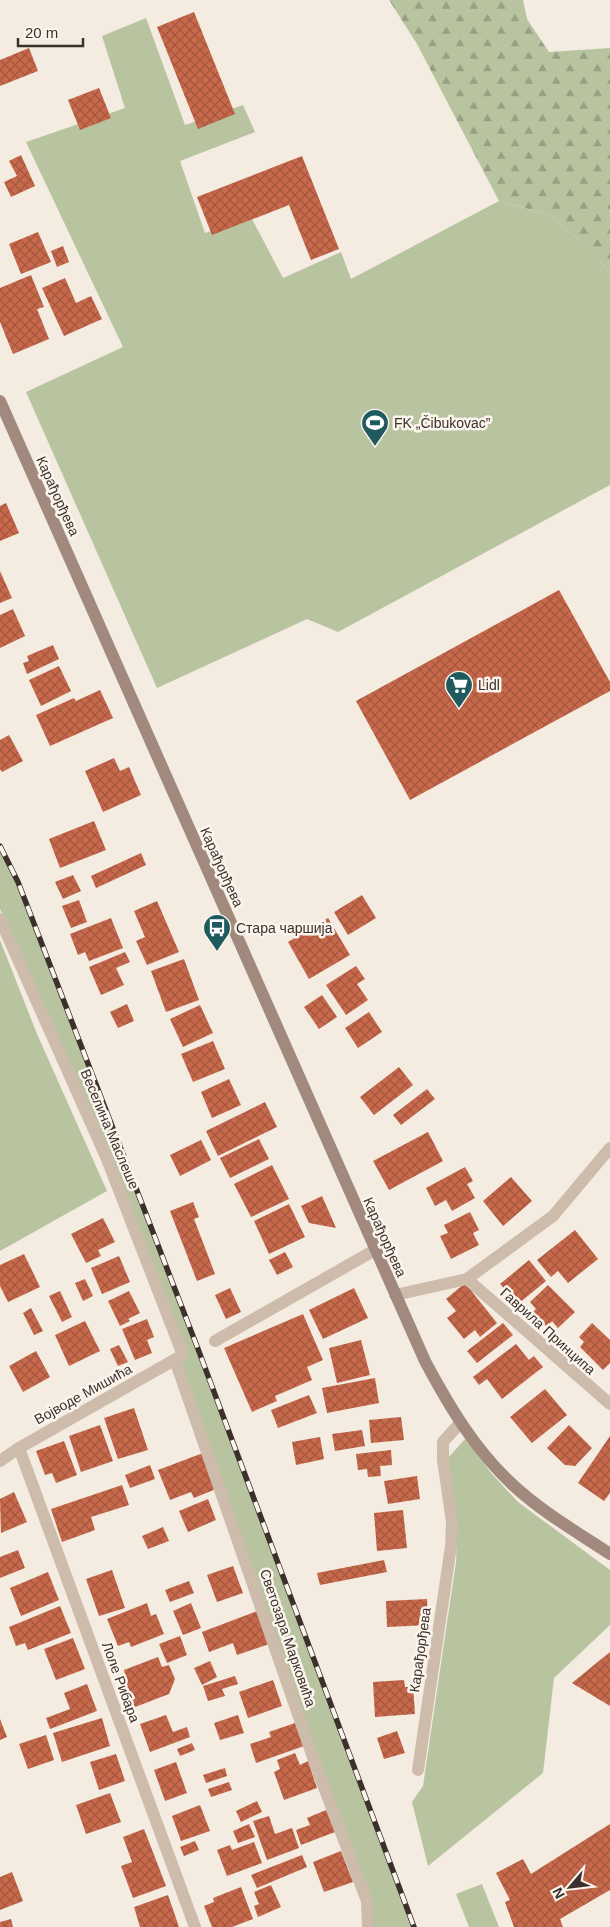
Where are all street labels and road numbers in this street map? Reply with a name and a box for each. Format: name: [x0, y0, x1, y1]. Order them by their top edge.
street label: Карађорђева: [33, 454, 83, 539]
street label: Карађорђева: [197, 825, 247, 910]
street label: Веселина Маслеше: [78, 1067, 143, 1191]
street label: Карађорђева: [360, 1195, 410, 1280]
street label: Гаврила Принципа: [497, 1284, 599, 1378]
street label: Војводе Мишића: [31, 1360, 135, 1427]
street label: Светозара Марковића: [257, 1567, 319, 1709]
street label: Карађорђева: [406, 1606, 434, 1693]
street label: Лоле Рибара: [99, 1639, 143, 1725]

